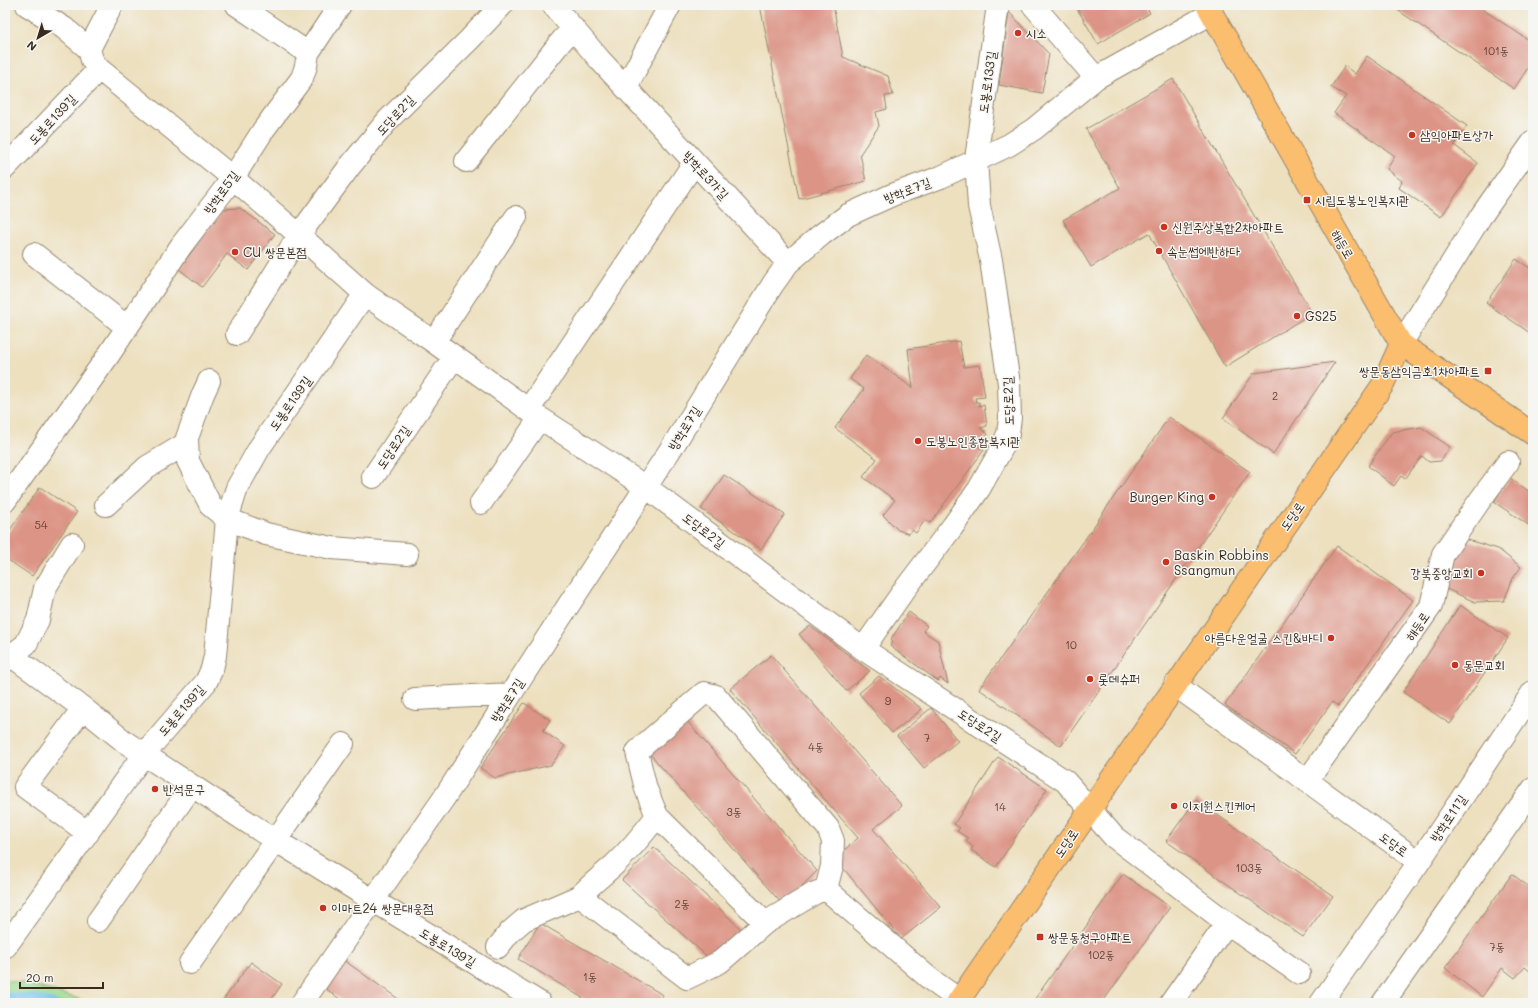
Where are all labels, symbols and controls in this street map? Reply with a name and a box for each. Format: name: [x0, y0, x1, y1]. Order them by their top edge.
north arrow: [18, 18, 58, 58]
place label: 시소: [1026, 24, 1047, 41]
marker: 시소: [1013, 28, 1023, 38]
text: N: [24, 38, 39, 55]
house number: 101동: [1483, 43, 1509, 58]
street label: 도봉로133길: [974, 50, 999, 114]
street label: 도봉로139길: [24, 90, 79, 147]
street label: 도당로2길: [372, 91, 418, 138]
place label: 삼익아파트상가: [1420, 126, 1494, 143]
marker: 삼익아파트상가: [1407, 130, 1417, 140]
street label: 방학로3가길: [680, 147, 733, 202]
street label: 방학로5길: [199, 167, 242, 217]
street label: 방학로7길: [881, 173, 933, 206]
place label: 시립도봉노인복지관: [1315, 191, 1409, 208]
marker: 시립도봉노인복지관: [1302, 195, 1312, 205]
place label: 신원주상복합2차아파트: [1172, 218, 1284, 235]
marker: 신원주상복합2차아파트: [1159, 222, 1169, 232]
street label: 해등로: [1328, 226, 1359, 262]
place label: 속눈썹에반하다: [1167, 242, 1241, 259]
place label: CU 쌍문본점: [243, 243, 307, 260]
marker: 속눈썹에반하다: [1154, 246, 1164, 256]
marker: CU 쌍문본점: [230, 247, 240, 257]
place label: GS25: [1305, 307, 1337, 324]
marker: GS25: [1292, 311, 1302, 321]
place label: 쌍문동삼익금호1차아파트: [1359, 362, 1480, 379]
marker: 쌍문동삼익금호1차아파트: [1483, 366, 1493, 376]
street label: 도봉로139길: [265, 372, 315, 433]
street label: 도당로2길: [998, 376, 1017, 426]
house number: 2: [1272, 388, 1278, 403]
street label: 방학로7길: [663, 402, 704, 453]
street label: 도당로2길: [372, 422, 413, 472]
place label: 도봉노인종합복지관: [926, 432, 1020, 449]
marker: 도봉노인종합복지관: [913, 436, 923, 446]
place label: Burger King: [1129, 488, 1204, 505]
marker: Burger King: [1207, 492, 1217, 502]
street label: 도당로: [1276, 498, 1308, 533]
street label: 도당로2길: [680, 508, 729, 551]
house number: 54: [35, 517, 48, 532]
place label: Baskin Robbins Ssangmun: [1174, 546, 1269, 578]
marker: Baskin Robbins Ssangmun: [1161, 557, 1171, 567]
place label: 강북중앙교회: [1410, 564, 1473, 581]
marker: 강북중앙교회: [1476, 568, 1486, 578]
street label: 해등로: [1401, 608, 1433, 643]
place label: 아름다운얼굴 스킨&바디: [1205, 629, 1323, 646]
marker: 아름다운얼굴 스킨&바디: [1326, 633, 1336, 643]
house number: 10: [1065, 637, 1077, 652]
place label: 동문교회: [1463, 656, 1505, 673]
marker: 동문교회: [1450, 660, 1460, 670]
place label: 롯데슈퍼: [1098, 670, 1140, 687]
marker: 롯데슈퍼: [1085, 674, 1095, 684]
street label: 방학로7길: [486, 675, 527, 725]
street label: 도봉로139길: [154, 680, 208, 739]
house number: 9: [885, 693, 892, 708]
street label: 도당로2길: [955, 704, 1005, 745]
house number: 7: [924, 730, 930, 745]
house number: 4동: [808, 739, 824, 754]
place label: 반석문구: [163, 780, 205, 797]
marker: 반석문구: [150, 784, 160, 794]
street label: 방학로11길: [1426, 791, 1470, 845]
place label: 이지원스킨케어: [1182, 797, 1255, 814]
house number: 14: [994, 799, 1006, 814]
marker: 이지원스킨케어: [1169, 801, 1179, 811]
house number: 3동: [726, 804, 742, 819]
street label: 도당로: [1050, 825, 1081, 860]
street label: 도당로: [1377, 827, 1412, 860]
house number: 103동: [1235, 860, 1263, 875]
house number: 2동: [675, 896, 690, 911]
place label: 이마트24 쌍문대웅점: [331, 899, 434, 916]
marker: 이마트24 쌍문대웅점: [318, 903, 328, 913]
street label: 도봉로139길: [417, 923, 480, 970]
place label: 쌍문동청구아파트: [1048, 928, 1132, 945]
marker: 쌍문동청구아파트: [1035, 932, 1045, 942]
house number: 7동: [1490, 939, 1505, 954]
house number: 102동: [1088, 947, 1114, 962]
scale bar: [20, 964, 103, 990]
text: 20 m: [26, 969, 54, 985]
house number: 1동: [583, 969, 597, 984]

